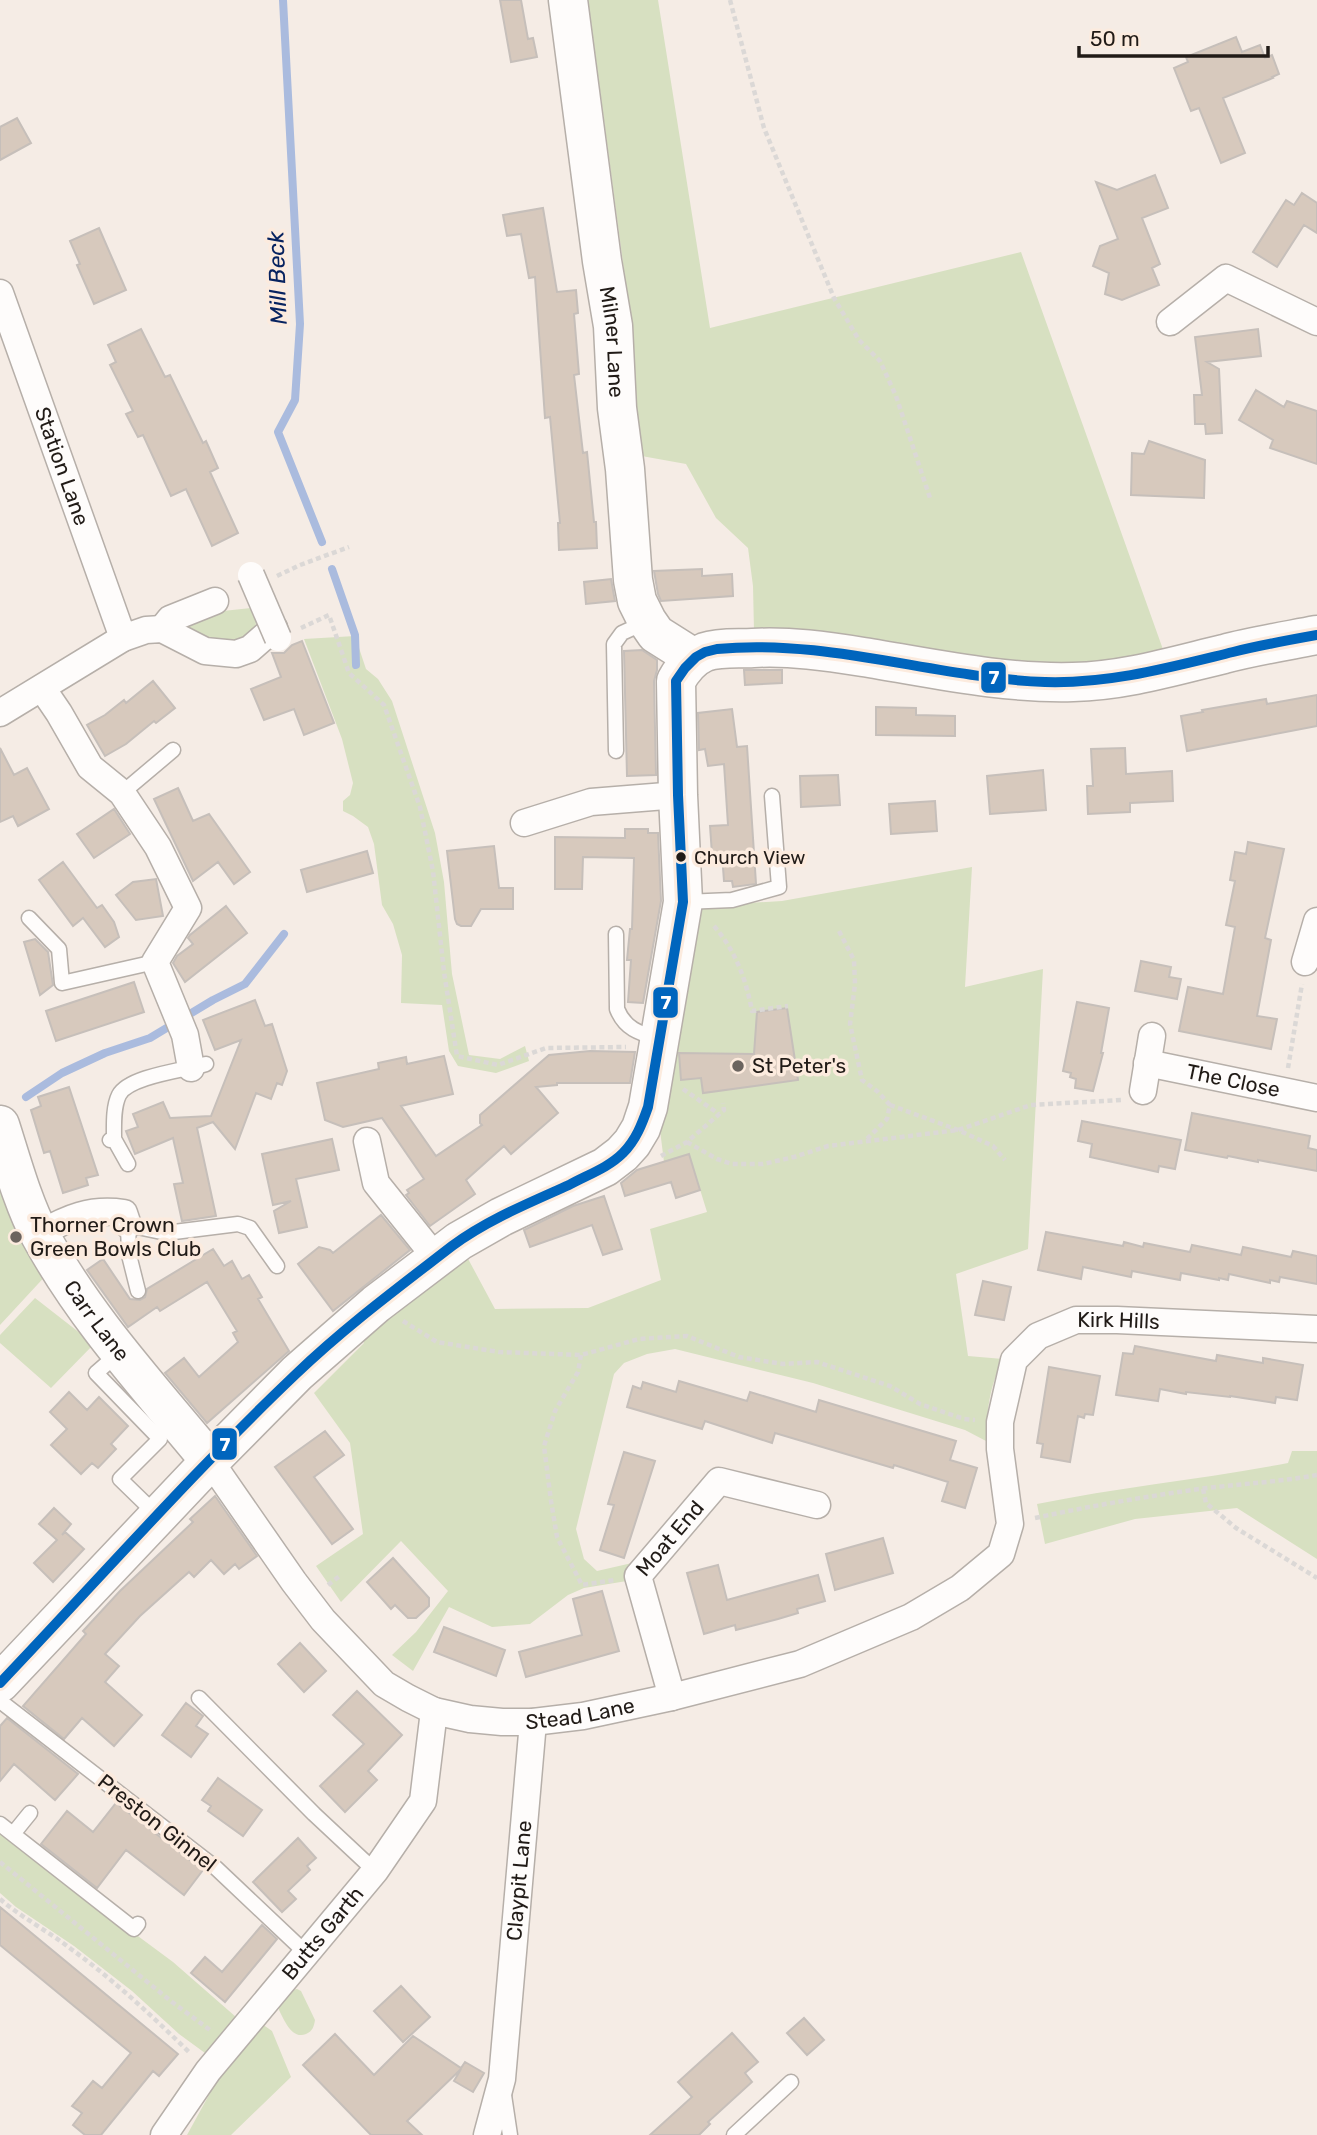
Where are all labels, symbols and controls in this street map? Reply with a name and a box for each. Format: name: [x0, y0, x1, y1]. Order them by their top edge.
scale bar: [1079, 14, 1268, 58]
text: 50 m: [1090, 26, 1140, 51]
water label: Mill Beck: [261, 230, 293, 325]
street label: Milner Lane: [594, 284, 629, 398]
street label: Station Lane: [30, 404, 95, 529]
line badge: 7: [980, 661, 1007, 694]
text: 7: [989, 666, 1000, 689]
place label: Church View: [694, 846, 806, 869]
marker: Church View: [674, 850, 688, 864]
line badge: 7: [652, 986, 679, 1019]
text: 7: [661, 991, 672, 1014]
place label: St Peter's: [752, 1053, 846, 1078]
marker: St Peter's: [730, 1058, 746, 1074]
street label: The Close: [1184, 1058, 1282, 1102]
place label: Thorner Crown Green Bowls Club: [30, 1212, 201, 1261]
marker: Thorner Crown Green Bowls Club: [8, 1229, 24, 1245]
street label: Carr Lane: [59, 1275, 135, 1366]
street label: Kirk Hills: [1077, 1307, 1160, 1334]
line badge: 7: [211, 1427, 238, 1461]
text: 7: [220, 1433, 231, 1456]
street label: Moat End: [630, 1495, 709, 1581]
street label: Stead Lane: [526, 1692, 637, 1734]
street label: Preston Ginnel: [93, 1769, 222, 1877]
street label: Claypit Lane: [501, 1819, 536, 1942]
street label: Butts Garth: [276, 1881, 369, 1985]

